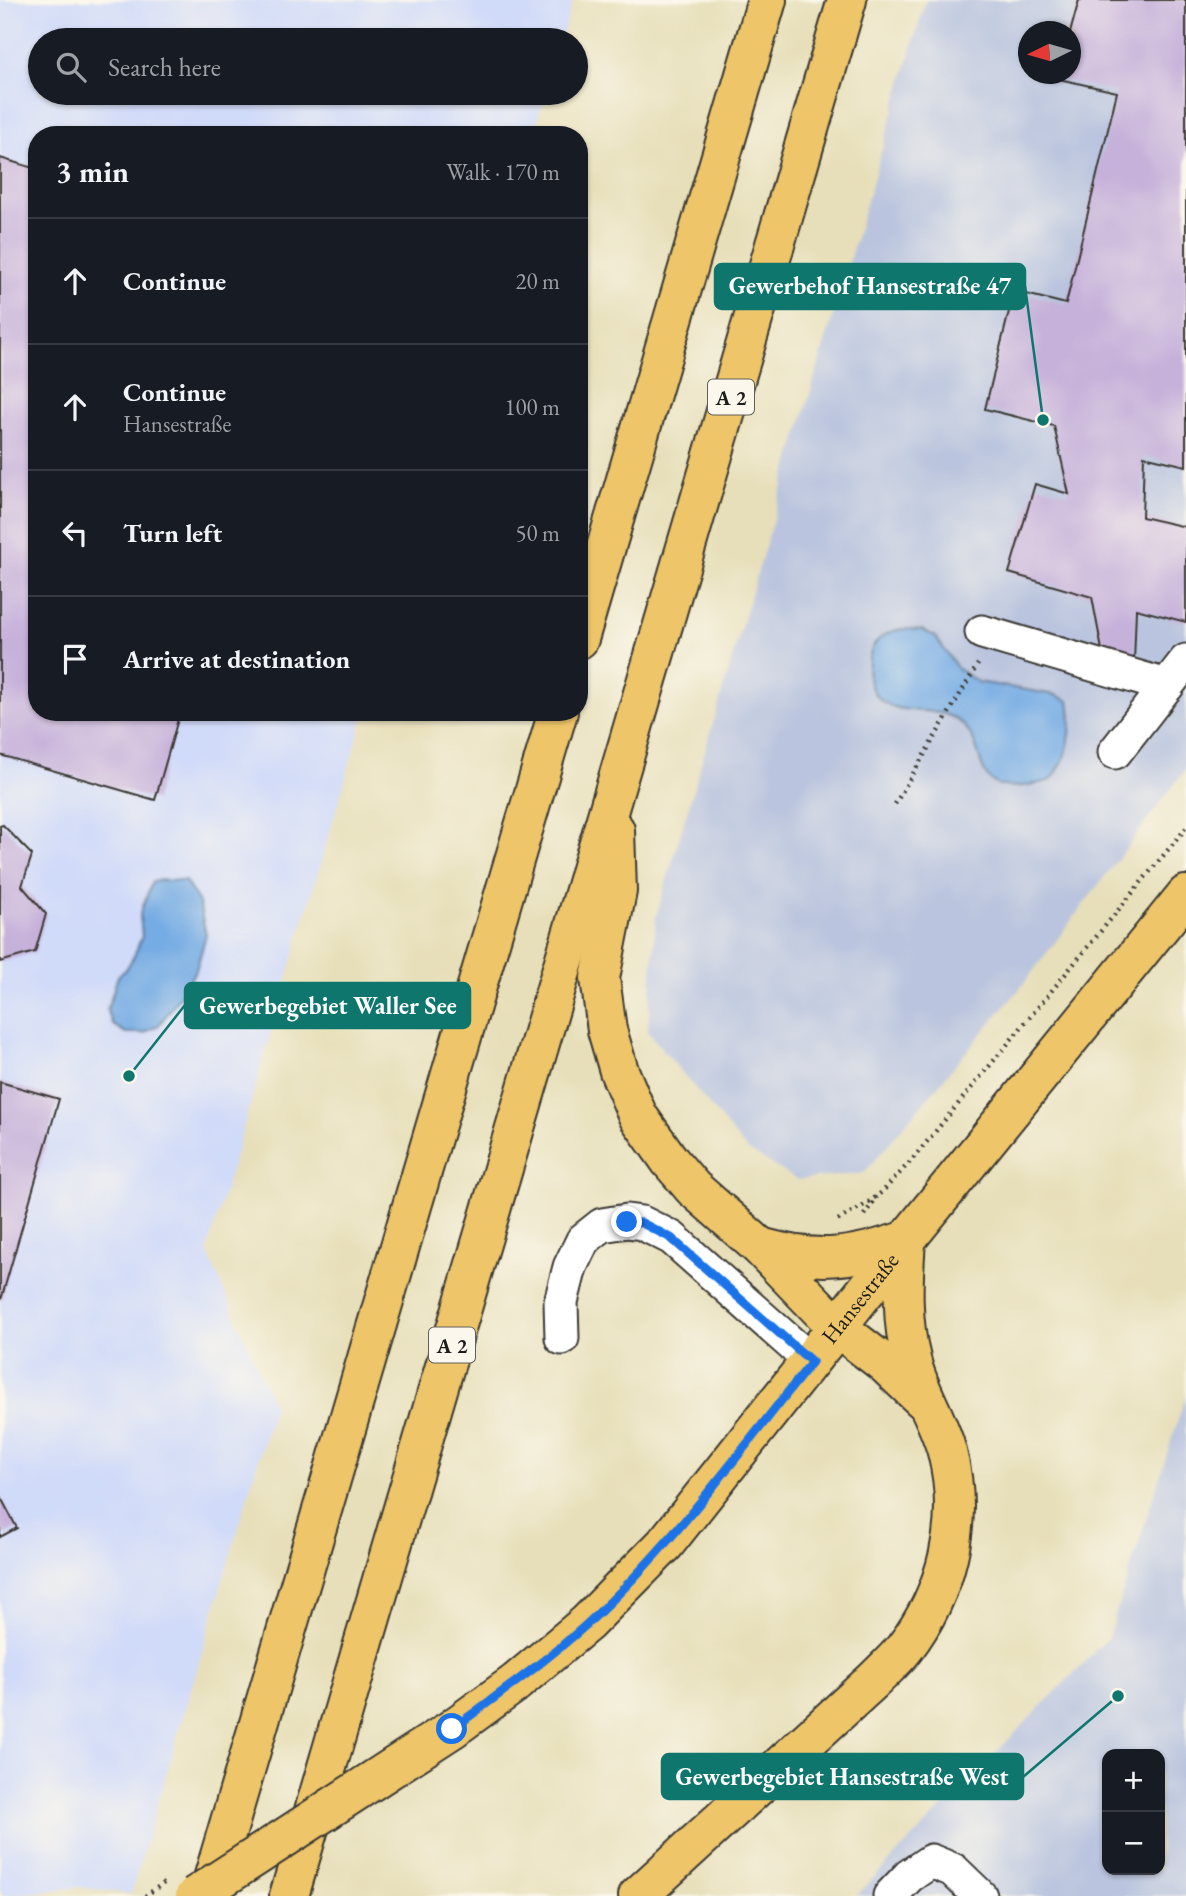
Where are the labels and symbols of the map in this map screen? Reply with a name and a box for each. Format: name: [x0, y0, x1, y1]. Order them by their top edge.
north arrow: [1018, 21, 1081, 84]
callout: Gewerbehof Hansestraße 47: [715, 264, 1025, 309]
text: Gewerbehof Hansestraße 47: [729, 270, 1012, 301]
road number: A 2: [708, 380, 754, 414]
callout: Gewerbegebiet Waller See: [185, 983, 470, 1028]
text: Gewerbegebiet Waller See: [199, 990, 457, 1022]
route end: [611, 1206, 642, 1237]
street label: Hansestraße: [815, 1246, 905, 1350]
road number: A 2: [429, 1328, 475, 1362]
route start: [436, 1713, 467, 1744]
callout: Gewerbegebiet Hansestraße West: [662, 1754, 1023, 1799]
text: Gewerbegebiet Hansestraße West: [676, 1761, 1008, 1793]

